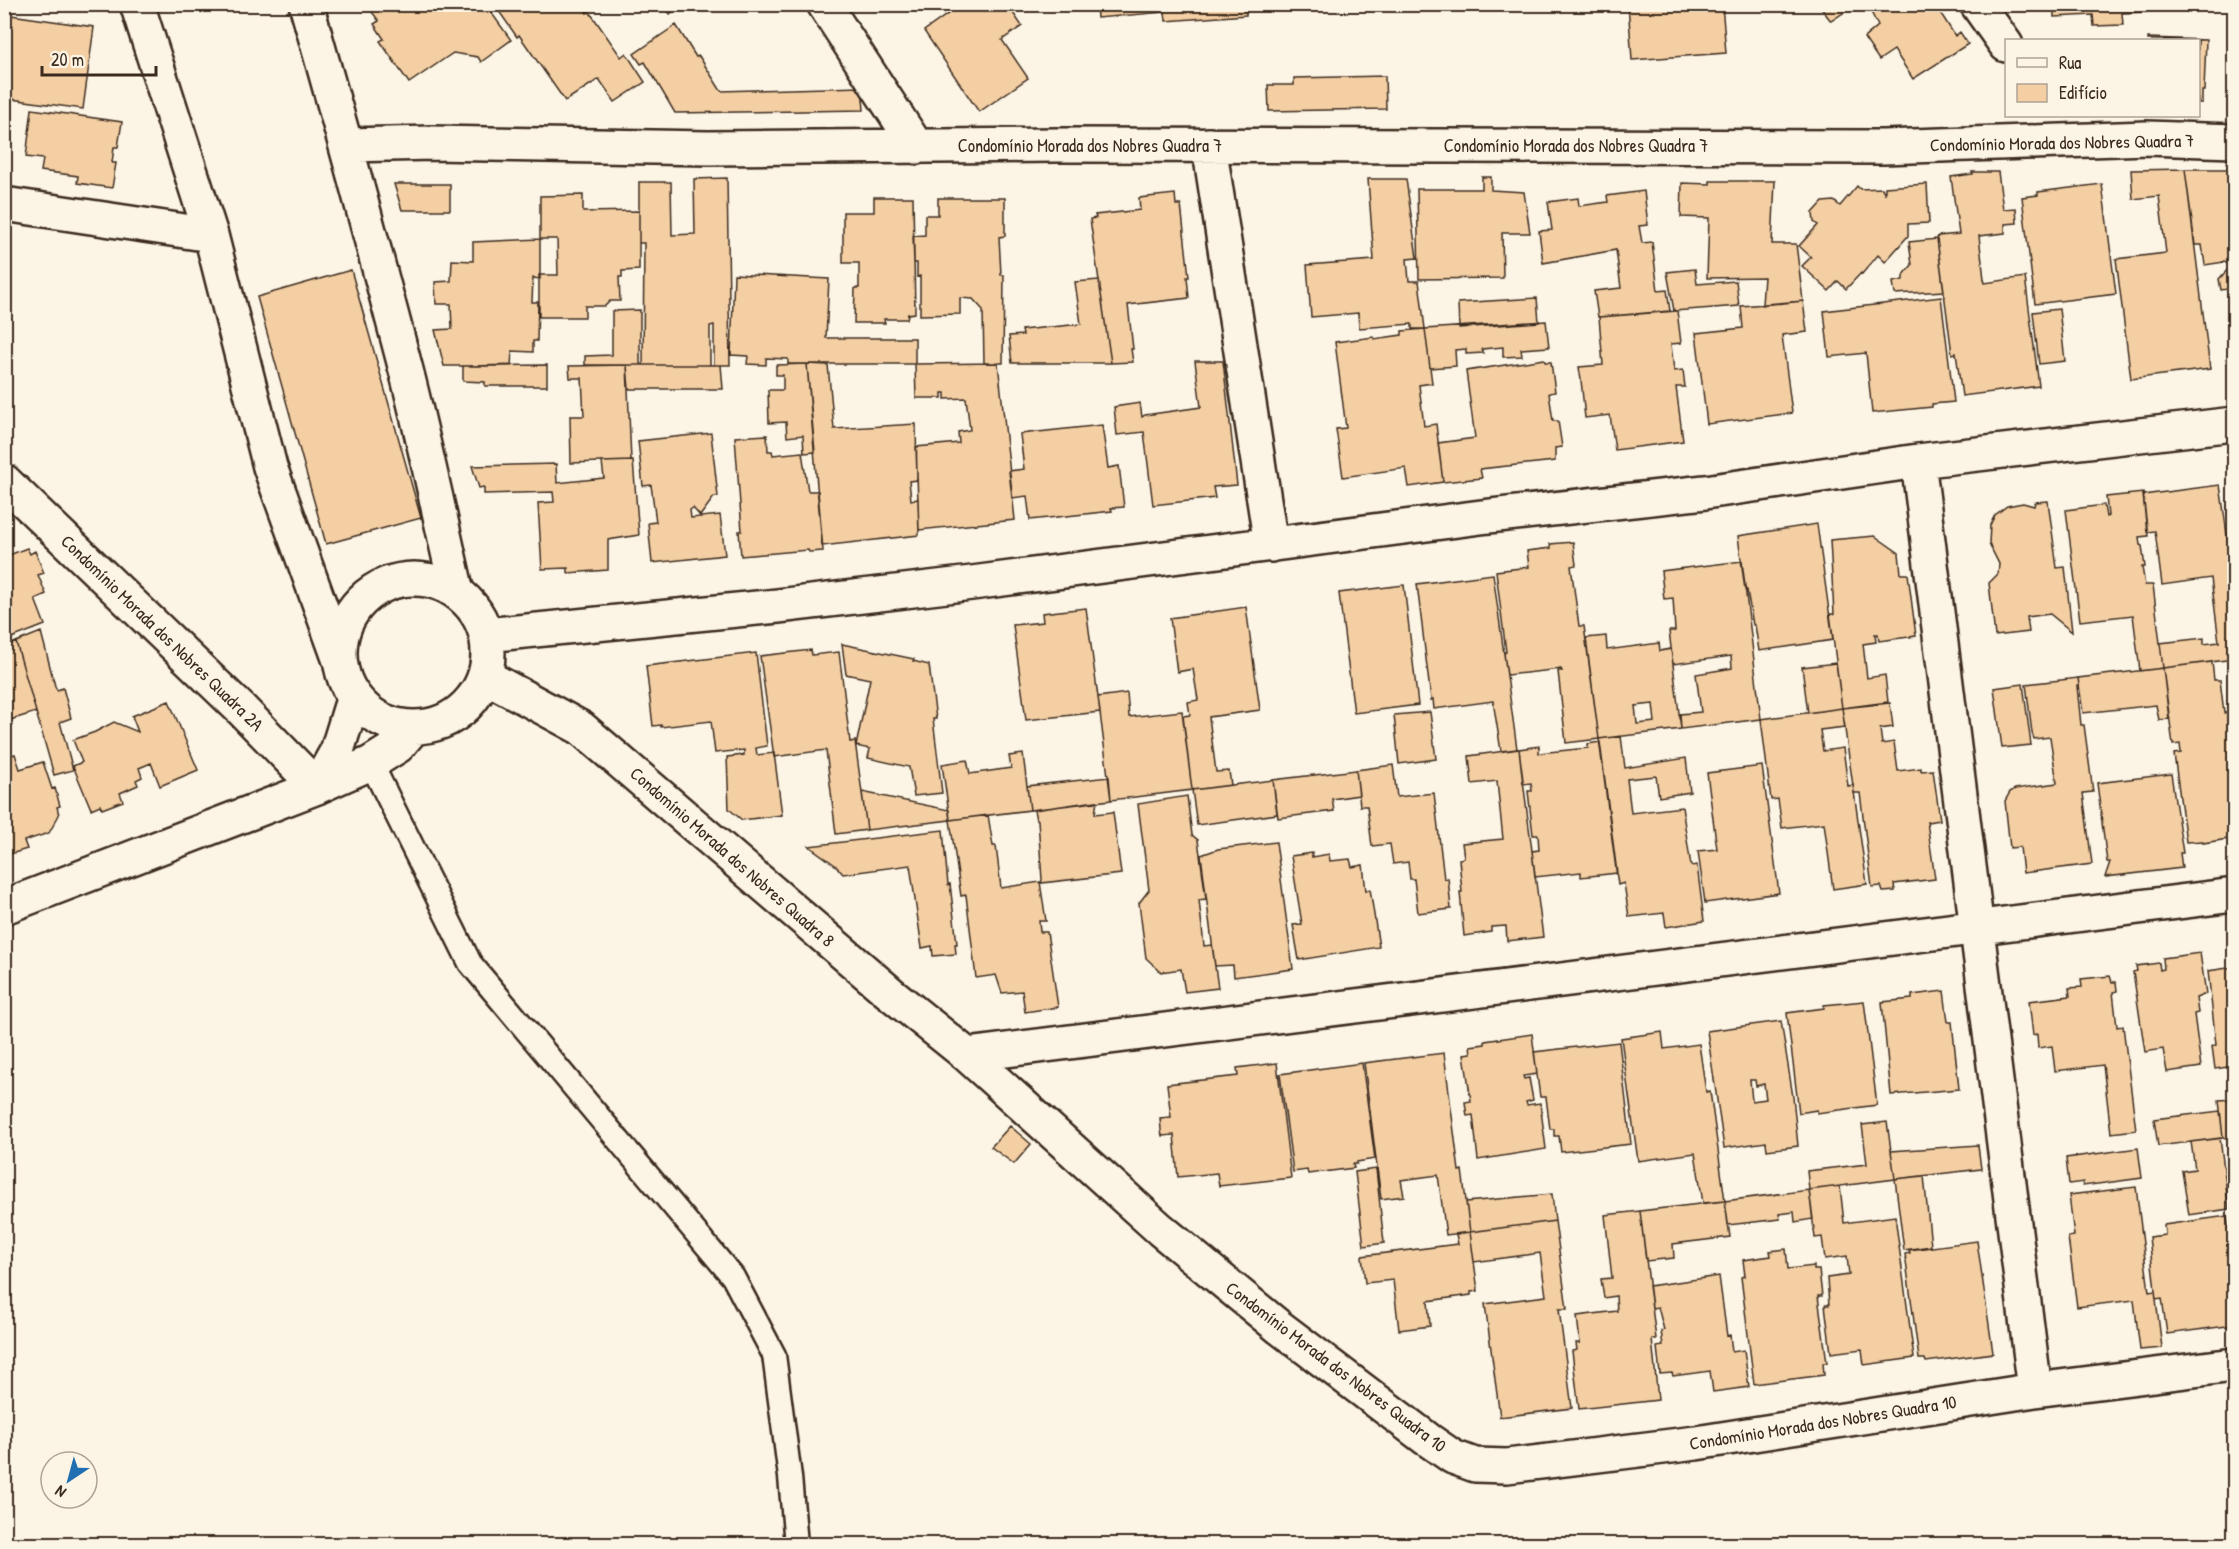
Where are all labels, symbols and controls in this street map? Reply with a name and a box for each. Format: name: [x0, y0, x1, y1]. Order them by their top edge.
scale bar: [42, 39, 156, 77]
legend: [2005, 39, 2200, 117]
text: 20 m: [51, 47, 84, 72]
text: Rua: [2059, 50, 2081, 75]
text: Edifício: [2059, 80, 2107, 105]
street label: Condomínio Morada dos Nobres Quadra 7: [1930, 128, 2194, 157]
street label: Condomínio Morada dos Nobres Quadra 7: [958, 133, 1222, 158]
street label: Condomínio Morada dos Nobres Quadra 7: [1444, 133, 1708, 158]
street label: Condomínio Morada dos Nobres Quadra 2A: [56, 529, 269, 736]
street label: Condomínio Morada dos Nobres Quadra 8: [625, 761, 840, 953]
street label: Condomínio Morada dos Nobres Quadra 10: [1221, 1275, 1452, 1458]
street label: Condomínio Morada dos Nobres Quadra 10: [1688, 1389, 1958, 1456]
north arrow: [39, 1450, 99, 1510]
text: N: [50, 1480, 70, 1504]

